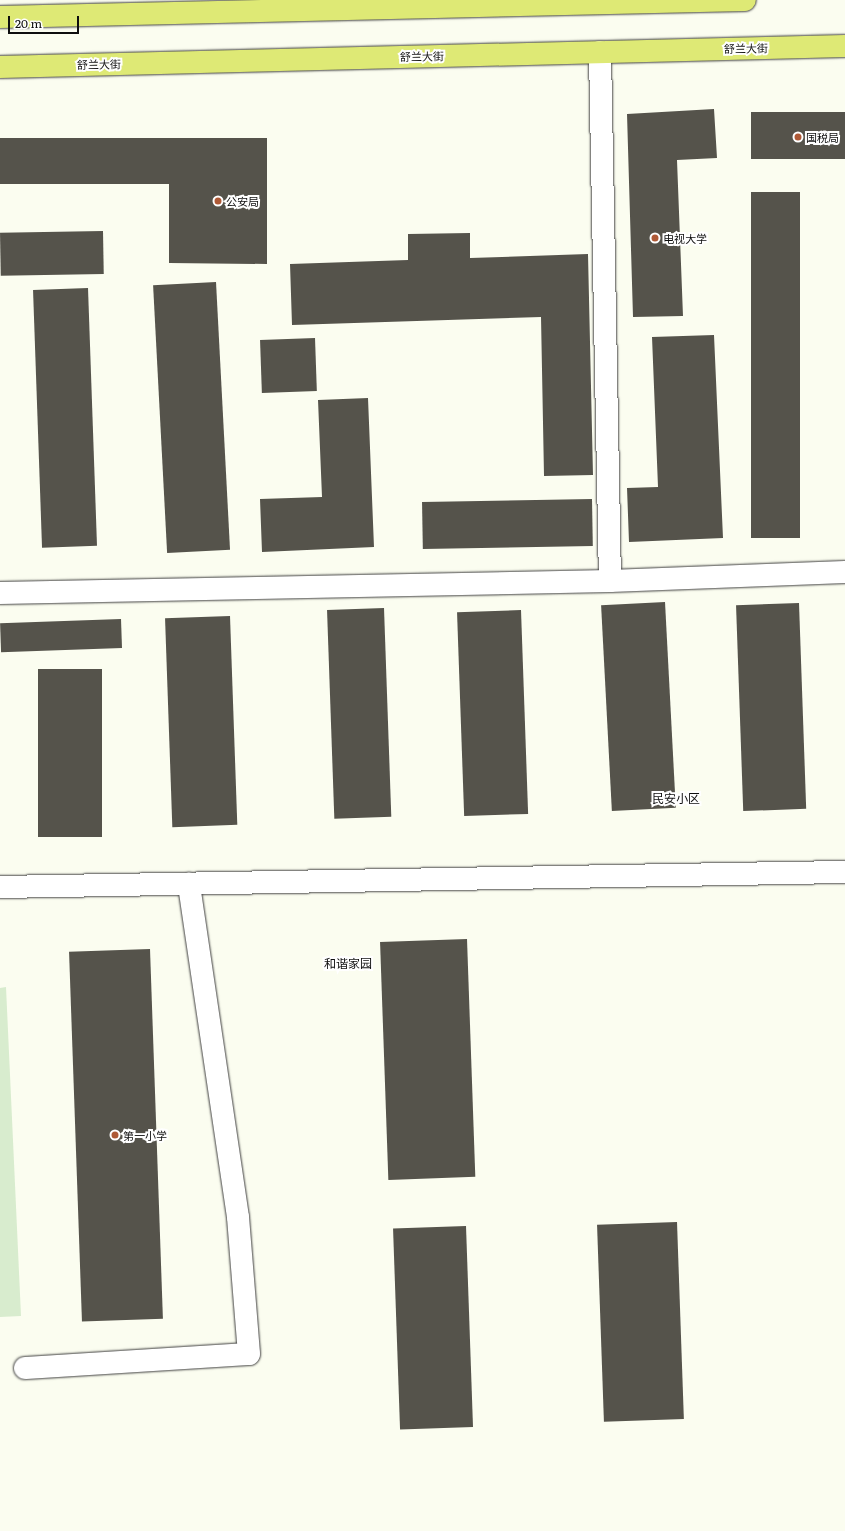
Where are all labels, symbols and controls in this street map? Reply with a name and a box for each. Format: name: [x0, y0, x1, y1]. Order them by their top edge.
scale bar: [10, 8, 81, 34]
text: 20 m: [15, 14, 42, 32]
street label: 舒兰大街: [724, 41, 768, 55]
street label: 舒兰大街: [400, 49, 444, 63]
street label: 舒兰大街: [77, 57, 121, 71]
place label: 国税局: [806, 130, 839, 144]
marker: 国税局: [793, 132, 803, 142]
place label: 公安局: [226, 194, 259, 208]
marker: 公安局: [213, 196, 223, 206]
place label: 电视大学: [663, 231, 707, 245]
marker: 电视大学: [650, 233, 660, 243]
district label: 民安小区: [652, 792, 700, 806]
district label: 和谐家园: [324, 957, 372, 971]
place label: 第一小学: [123, 1128, 167, 1142]
marker: 第一小学: [110, 1130, 120, 1140]

